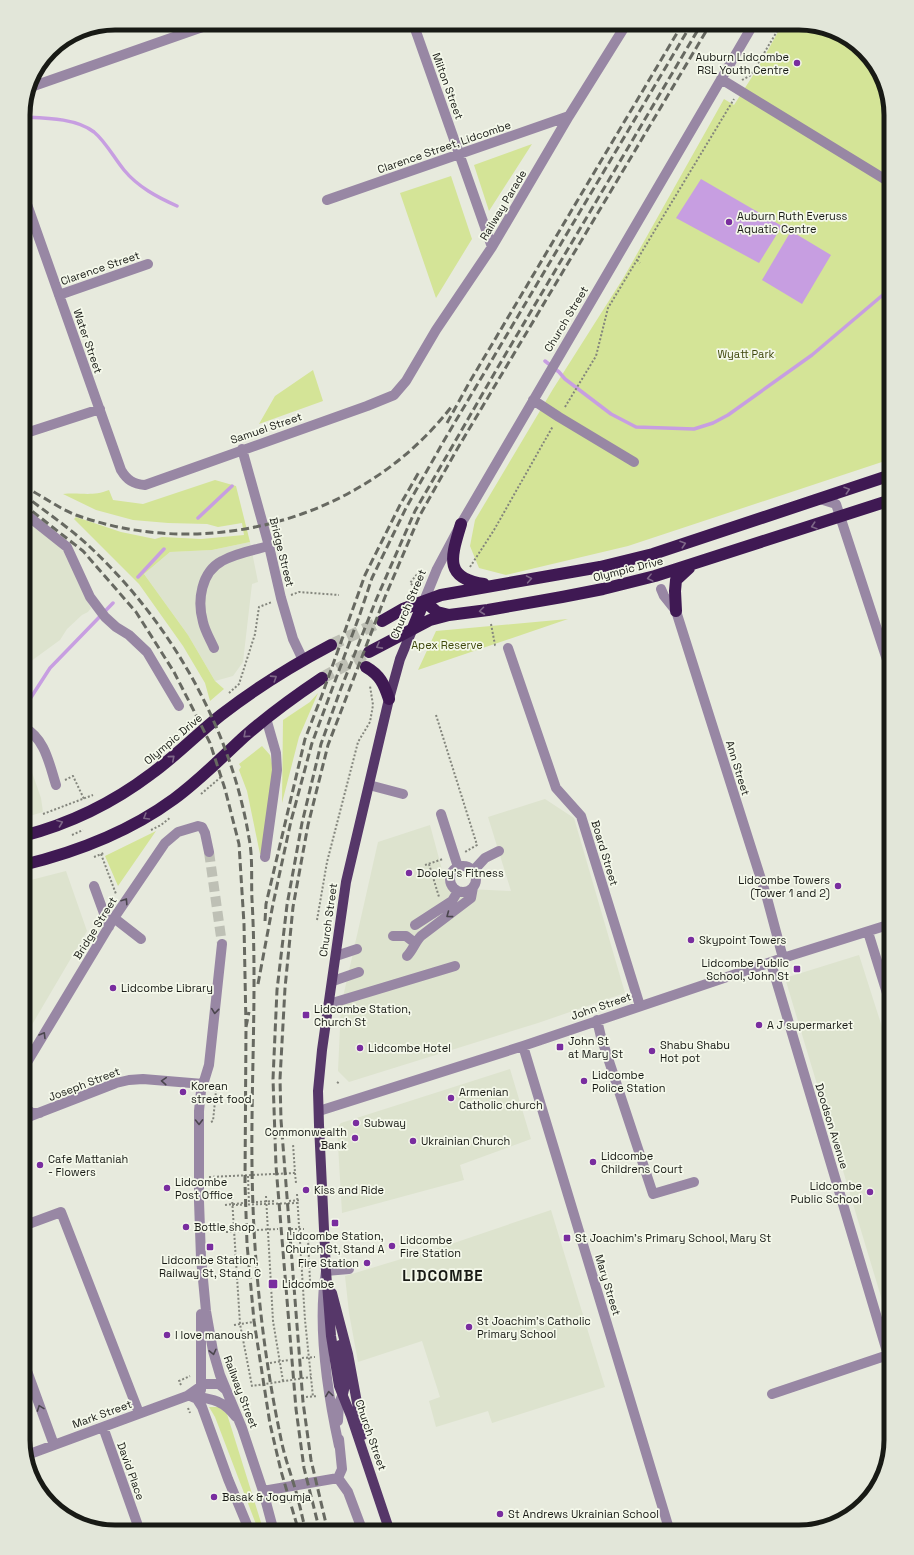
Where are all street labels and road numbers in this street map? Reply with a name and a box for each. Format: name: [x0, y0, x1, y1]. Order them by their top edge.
street label: Milton Street: [429, 51, 467, 121]
street label: Clarence Street, Lidcombe: [375, 118, 513, 176]
street label: Railway Parade: [476, 167, 530, 243]
street label: Clarence Street: [59, 248, 141, 288]
street label: Church Street: [541, 284, 591, 354]
street label: Water Street: [70, 307, 106, 375]
street label: Samuel Street: [228, 409, 304, 447]
street label: Bridge Street: [267, 516, 297, 588]
street label: Olympic Drive: [591, 554, 665, 584]
street label: Church Street: [387, 567, 429, 641]
street label: Olympic Drive: [141, 711, 205, 767]
street label: Ann Street: [723, 739, 753, 797]
street label: Board Street: [588, 818, 622, 888]
street label: Church Street: [316, 882, 340, 958]
street label: Bridge Street: [70, 894, 120, 962]
street label: John Street: [569, 989, 633, 1023]
street label: Joseph Street: [46, 1064, 122, 1104]
street label: Doodson Avenue: [812, 1081, 852, 1171]
street label: Mary Street: [592, 1253, 624, 1317]
street label: Railway Street: [221, 1354, 261, 1430]
street label: Mark Street: [70, 1397, 134, 1431]
street label: Church Street: [352, 1398, 390, 1472]
street label: David Place: [114, 1440, 148, 1502]

